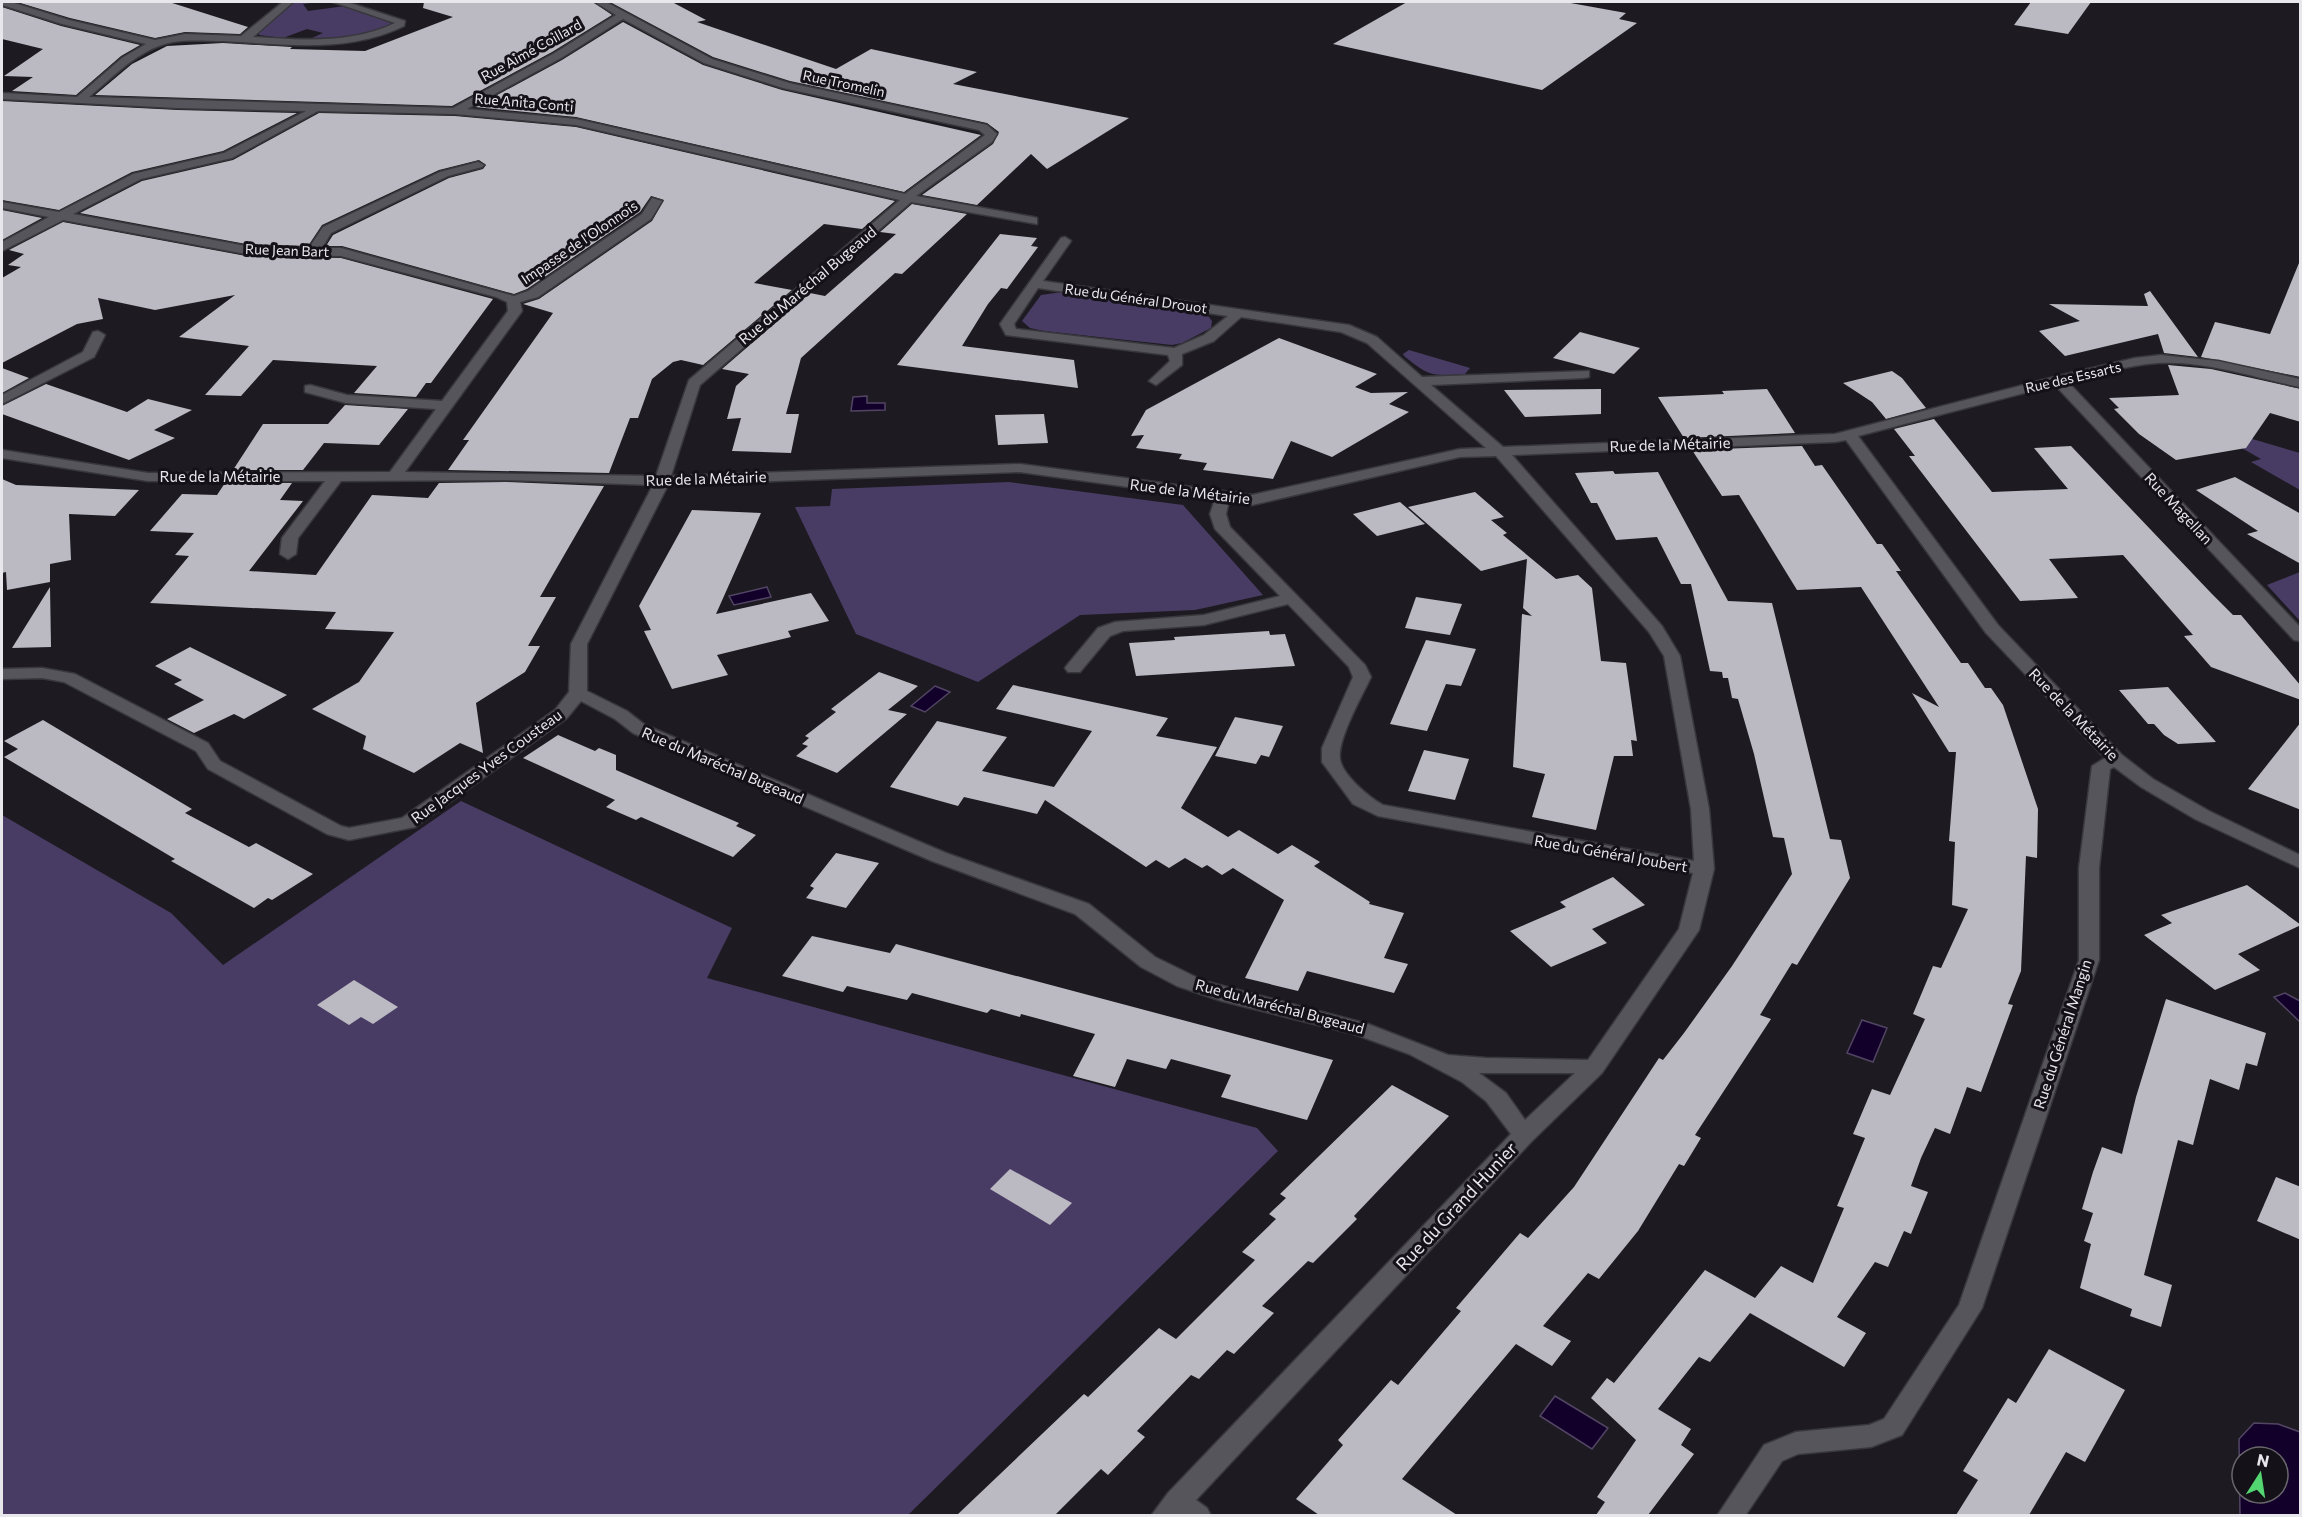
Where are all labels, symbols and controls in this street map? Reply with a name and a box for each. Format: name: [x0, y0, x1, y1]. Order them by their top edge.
street label: Rue Aimé Coillard: [478, 15, 584, 85]
street label: Rue Tromelin: [801, 66, 887, 100]
street label: Rue Anita Conti: [474, 89, 574, 115]
street label: Impasse de l'Olonnois: [518, 197, 640, 287]
street label: Rue du Maréchal Bugeaud: [735, 222, 879, 348]
street label: Rue Jean Bart: [245, 240, 330, 260]
street label: Rue du Général Drouot: [1064, 280, 1209, 316]
street label: Rue des Essarts: [2023, 358, 2123, 396]
street label: Rue de la Métairie: [1609, 433, 1731, 455]
street label: Rue de la Métairie: [160, 467, 281, 485]
street label: Rue de la Métairie: [645, 467, 767, 489]
street label: Rue Magellan: [2141, 469, 2217, 547]
street label: Rue de la Métairie: [1129, 475, 1251, 507]
street label: Rue de la Métairie: [2026, 664, 2123, 764]
street label: Rue Jacques Yves Cousteau: [407, 705, 565, 827]
street label: Rue du Maréchal Bugeaud: [639, 723, 807, 807]
street label: Rue du Général Joubert: [1533, 831, 1689, 875]
street label: Rue du Général Mangin: [2029, 957, 2095, 1111]
street label: Rue du Maréchal Bugeaud: [1194, 975, 1366, 1037]
street label: Rue du Grand Hunier: [1391, 1137, 1521, 1275]
north arrow: [2230, 1445, 2290, 1505]
text: N: [2255, 1449, 2271, 1470]

